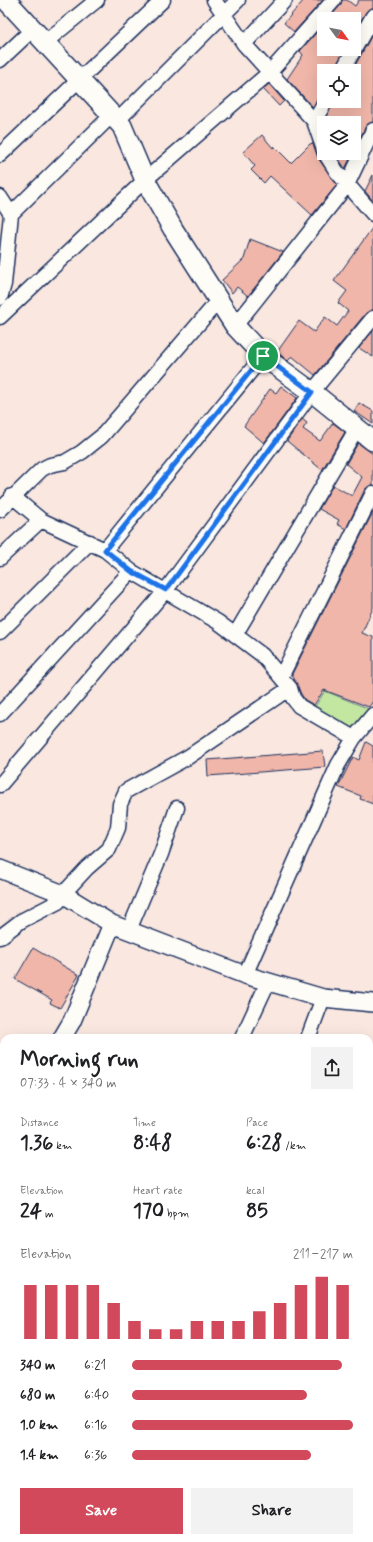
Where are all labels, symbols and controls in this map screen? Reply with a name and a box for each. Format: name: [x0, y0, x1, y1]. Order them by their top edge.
north arrow: [317, 12, 361, 56]
map controls: [317, 12, 361, 160]
button: locate: [317, 64, 361, 108]
button: layers: [317, 116, 361, 160]
pin: [246, 339, 280, 373]
icon: arrive: [252, 345, 274, 367]
text: Morning run: [20, 1046, 139, 1074]
button: share: [311, 1047, 353, 1089]
text: 07:33 · 4 × 340 m: [20, 1075, 117, 1092]
text: Distance: [20, 1116, 59, 1130]
text: Time: [133, 1116, 156, 1130]
text: Pace: [246, 1116, 268, 1130]
text: 1.36: [20, 1130, 53, 1157]
text: 8:48: [133, 1130, 172, 1157]
text: 6:28: [246, 1130, 282, 1157]
text: km: [53, 1139, 72, 1153]
text: /km: [282, 1139, 306, 1153]
text: Elevation: [20, 1184, 63, 1198]
text: Heart rate: [133, 1184, 182, 1198]
text: kcal: [246, 1184, 264, 1198]
text: 24: [20, 1198, 42, 1225]
text: 170: [133, 1198, 164, 1225]
text: 85: [246, 1198, 268, 1225]
text: m: [42, 1207, 54, 1221]
text: bpm: [164, 1207, 189, 1221]
text: Elevation: [20, 1246, 71, 1263]
text: 211–217 m: [293, 1246, 353, 1263]
text: 340 m: [20, 1357, 55, 1374]
text: 6:21: [84, 1357, 106, 1374]
text: 680 m: [20, 1387, 55, 1404]
text: 6:40: [84, 1387, 109, 1404]
text: 1.0 km: [20, 1417, 58, 1434]
text: 6:16: [84, 1417, 107, 1434]
text: 1.4 km: [20, 1447, 59, 1464]
text: 6:36: [84, 1447, 107, 1464]
button: Save: [20, 1488, 183, 1534]
button: Share: [191, 1488, 353, 1534]

